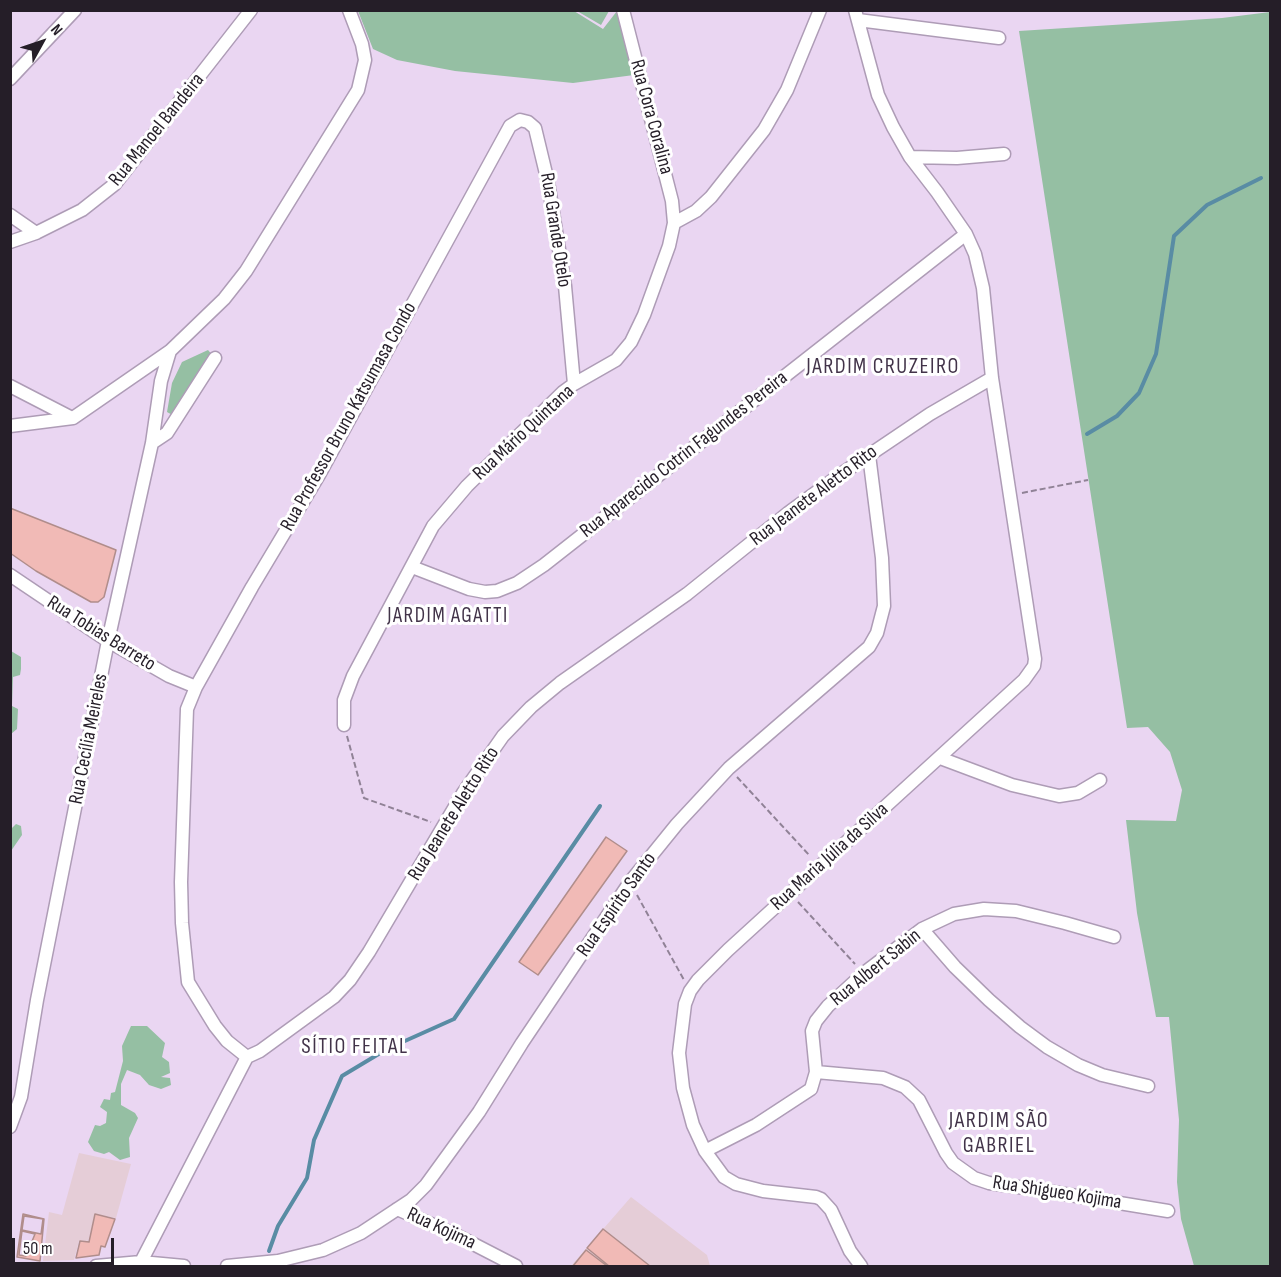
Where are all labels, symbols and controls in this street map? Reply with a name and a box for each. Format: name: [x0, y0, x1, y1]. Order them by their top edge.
north arrow: [12, 12, 72, 72]
text: N: [46, 21, 66, 39]
street label: Rua Cora Coralina: [624, 57, 678, 177]
street label: Rua Manoel Bandeira: [104, 69, 210, 191]
street label: Rua Grande Otelo: [534, 171, 576, 289]
street label: Rua Professor Bruno Katsumasa Condo: [276, 298, 422, 536]
district label: JARDIM CRUZEIRO: [806, 354, 960, 380]
street label: Rua Aparecido Cotrin Fagundes Pereira: [575, 366, 793, 544]
street label: Rua Mário Quintana: [468, 380, 580, 486]
street label: Rua Jeanete Aletto Rito: [746, 440, 882, 552]
street label: Rua Tobias Barreto: [42, 591, 160, 677]
district label: JARDIM AGATTI: [387, 604, 509, 630]
street label: Rua Cecília Meireles: [65, 672, 113, 806]
street label: Rua Jeanete Aletto Rito: [403, 743, 505, 885]
street label: Rua Maria Júlia da Silva: [766, 798, 894, 916]
street label: Rua Espírito Santo: [572, 848, 662, 962]
street label: Rua Albert Sabin: [826, 924, 926, 1012]
district label: SÍTIO FEITAL: [301, 1034, 409, 1060]
district label: JARDIM SÃO GABRIEL: [949, 1108, 1049, 1160]
street label: Rua Shigueo Kojima: [991, 1171, 1123, 1215]
street label: Rua Kojima: [403, 1203, 479, 1255]
scale bar: [15, 1226, 117, 1264]
text: 50 m: [23, 1238, 53, 1259]

